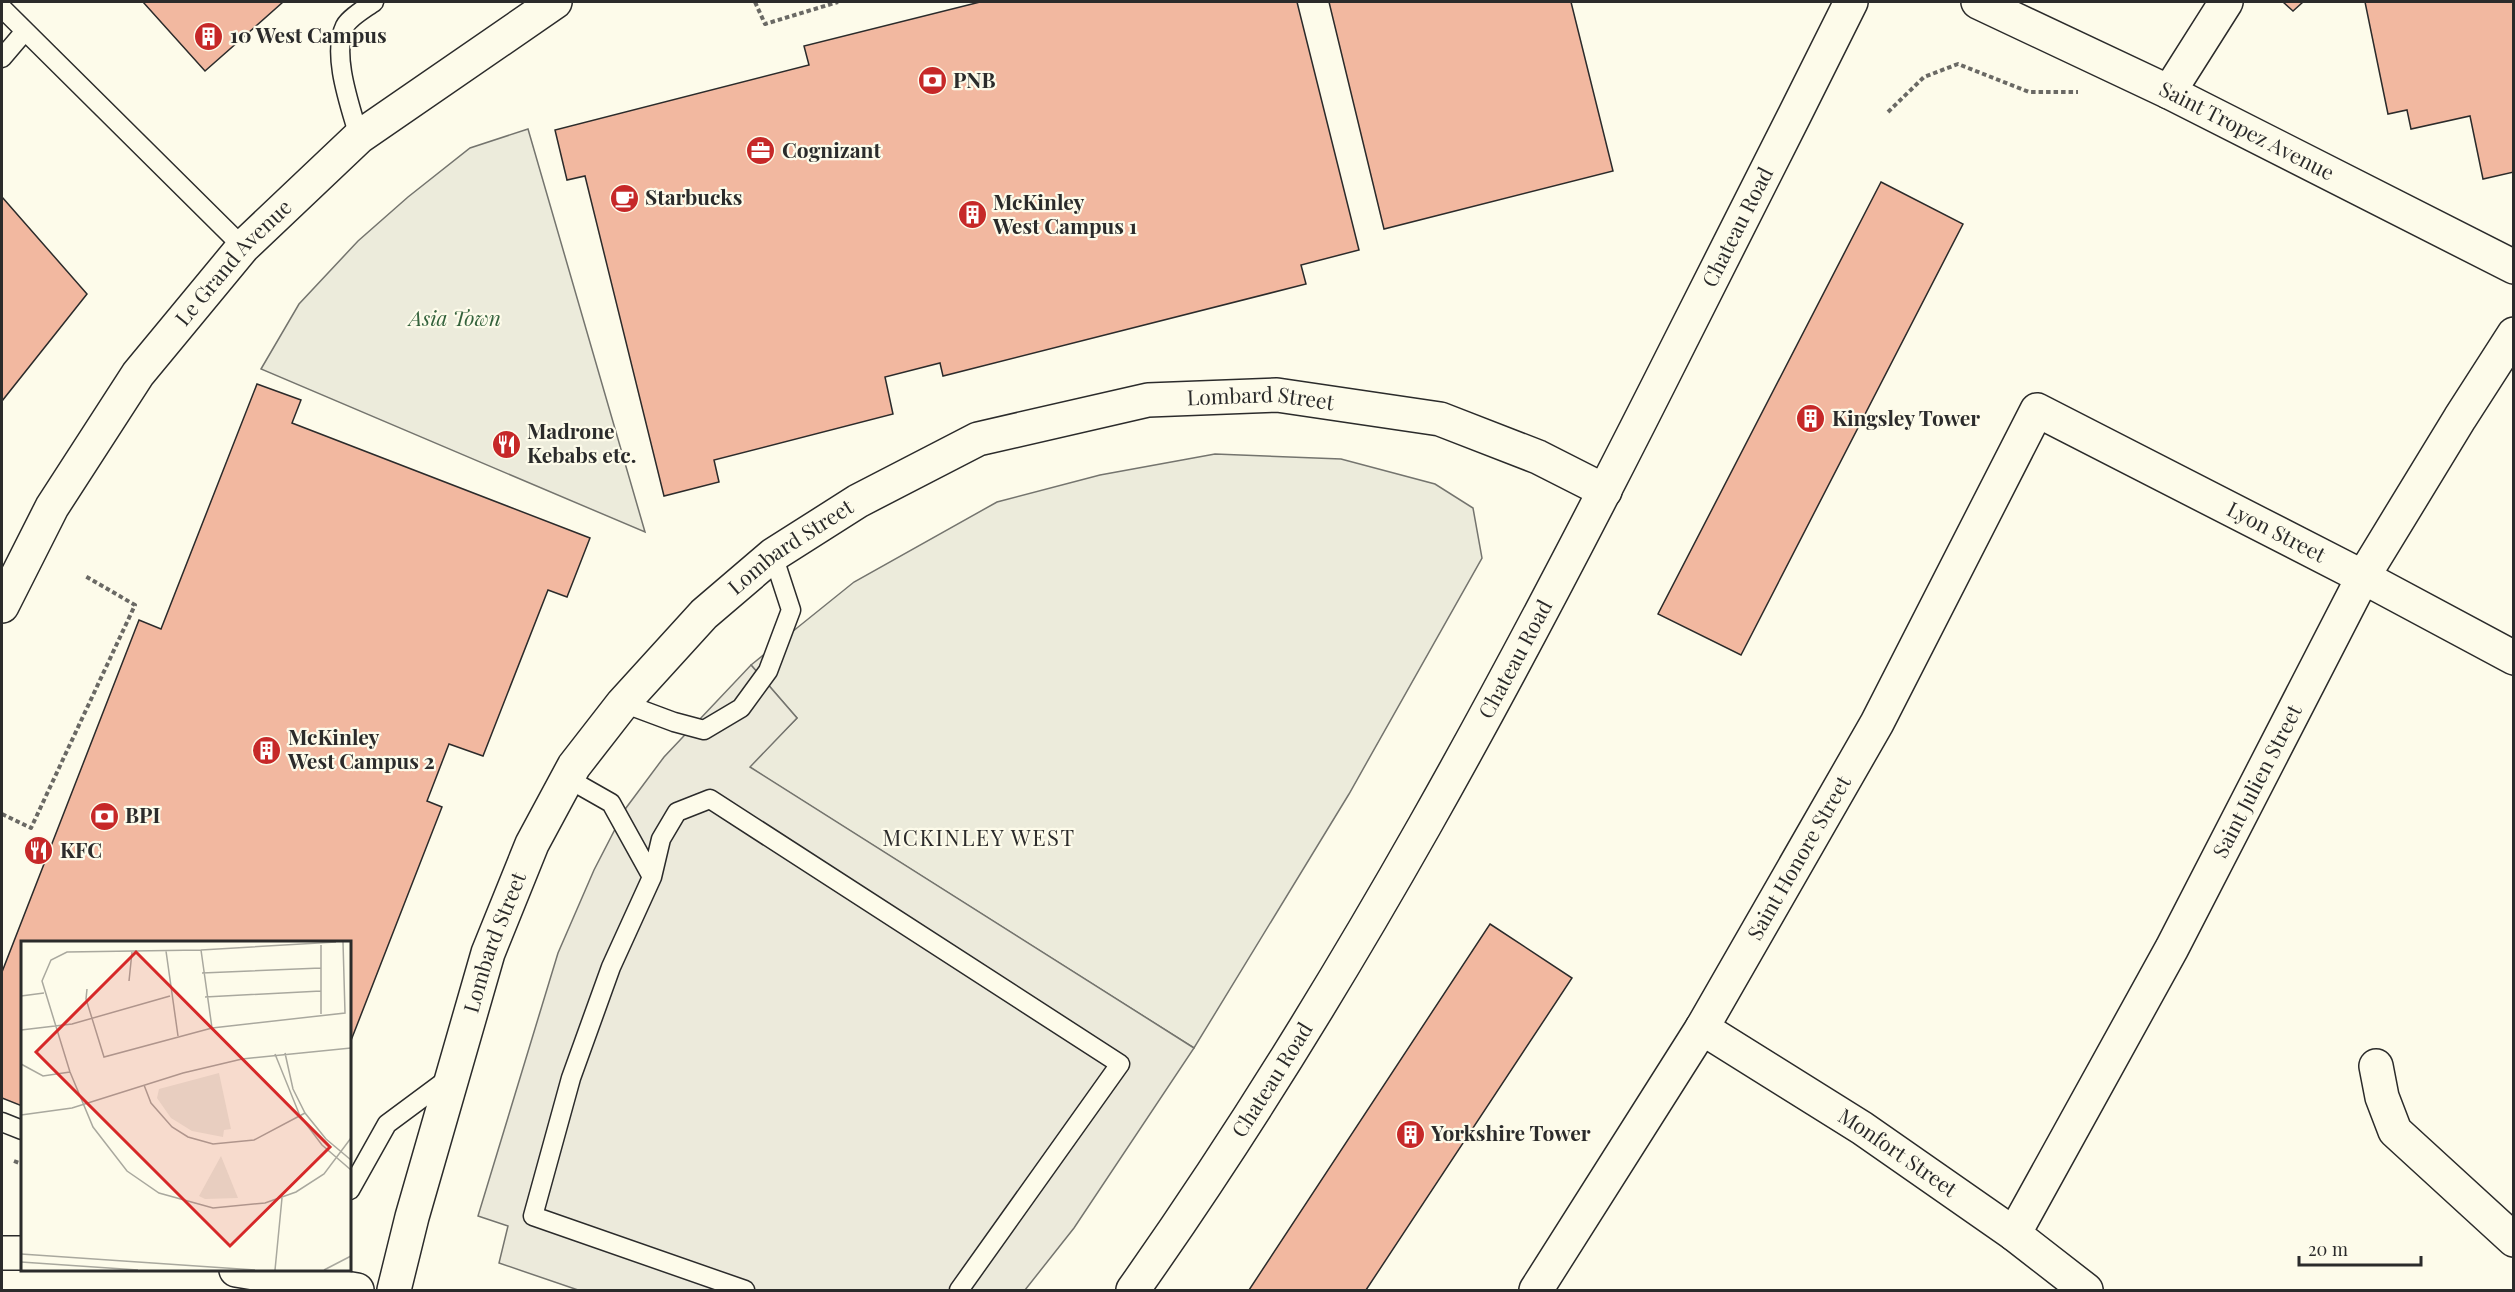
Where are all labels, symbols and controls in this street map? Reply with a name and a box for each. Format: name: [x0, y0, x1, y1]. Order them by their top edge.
building icon: 10 West Campus: [193, 20, 225, 52]
place label: 10 West Campus: [230, 20, 387, 48]
bank icon: PNB: [916, 65, 948, 97]
place label: PNB: [953, 65, 996, 93]
street label: Saint Tropez Avenue: [2155, 74, 2340, 186]
office icon: Cognizant: [745, 135, 777, 167]
place label: Cognizant: [782, 135, 882, 163]
street label: Chateau Road: [1694, 162, 1778, 291]
cafe icon: Starbucks: [608, 182, 640, 214]
place label: Starbucks: [645, 182, 742, 210]
place label: McKinley West Campus 1: [992, 187, 1137, 239]
street label: Le Grand Avenue: [168, 192, 297, 331]
building icon: McKinley West Campus 1: [956, 199, 988, 231]
park label: Asia Town: [407, 303, 501, 331]
street label: Lombard Street: [1186, 379, 1337, 415]
building icon: Kingsley Tower: [1795, 403, 1827, 435]
place label: Kingsley Tower: [1832, 403, 1980, 431]
place label: Madrone Kebabs etc.: [527, 416, 636, 468]
restaurant icon: Madrone Kebabs etc.: [490, 428, 522, 460]
street label: Lombard Street: [721, 491, 858, 600]
street label: Lyon Street: [2223, 494, 2332, 568]
street label: Chateau Road: [1471, 594, 1557, 723]
street label: Saint Julien Street: [2205, 699, 2307, 862]
place label: McKinley West Campus 2: [287, 722, 435, 774]
building icon: McKinley West Campus 2: [251, 734, 283, 766]
street label: Saint Honore Street: [1740, 769, 1856, 944]
bank icon: BPI: [88, 800, 120, 832]
place label: BPI: [125, 800, 160, 828]
district label: MCKINLEY WEST: [882, 822, 1076, 852]
restaurant icon: KFC: [23, 835, 55, 867]
place label: KFC: [60, 835, 102, 863]
street label: Lombard Street: [456, 867, 531, 1016]
inset map: [21, 941, 351, 1271]
street label: Chateau Road: [1224, 1016, 1318, 1142]
street label: Monfort Street: [1834, 1101, 1964, 1202]
building icon: Yorkshire Tower: [1394, 1118, 1426, 1150]
place label: Yorkshire Tower: [1430, 1118, 1591, 1146]
scale bar: [2299, 1229, 2420, 1267]
text: 20 m: [2308, 1237, 2348, 1261]

